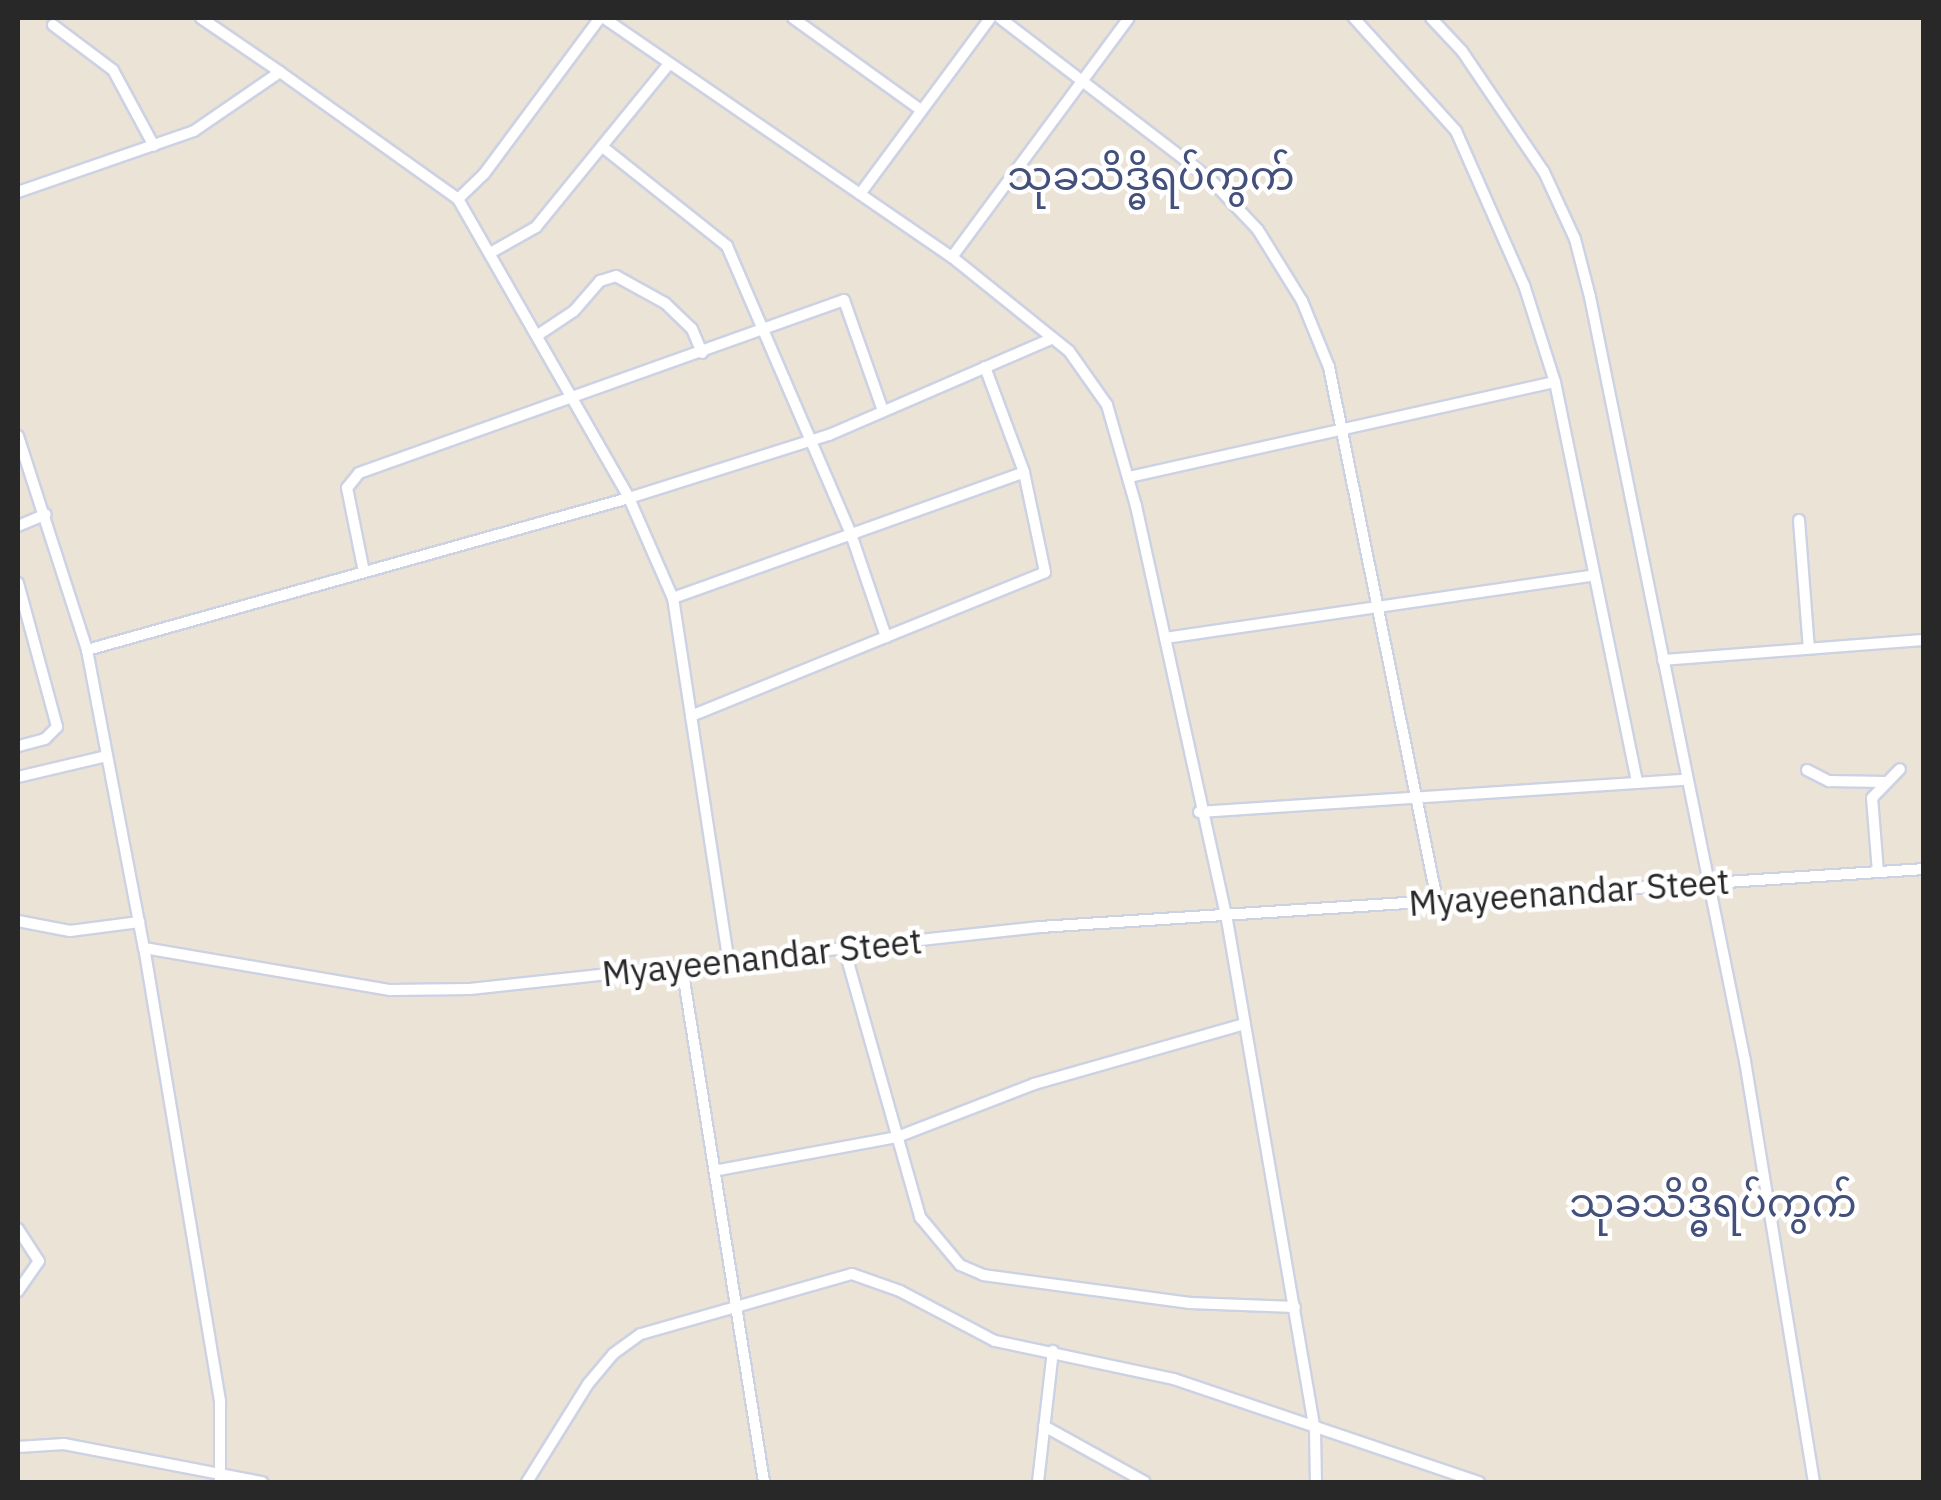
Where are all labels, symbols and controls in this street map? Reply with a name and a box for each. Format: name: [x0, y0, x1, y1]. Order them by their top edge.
district label: သုခသိဒ္ဓိရပ်ကွက်: [1007, 151, 1295, 199]
street label: Myayeenandar Steet: [1407, 860, 1731, 924]
street label: Myayeenandar Steet: [600, 919, 924, 995]
district label: သုခသိဒ္ဓိရပ်ကွက်: [1569, 1178, 1857, 1226]

